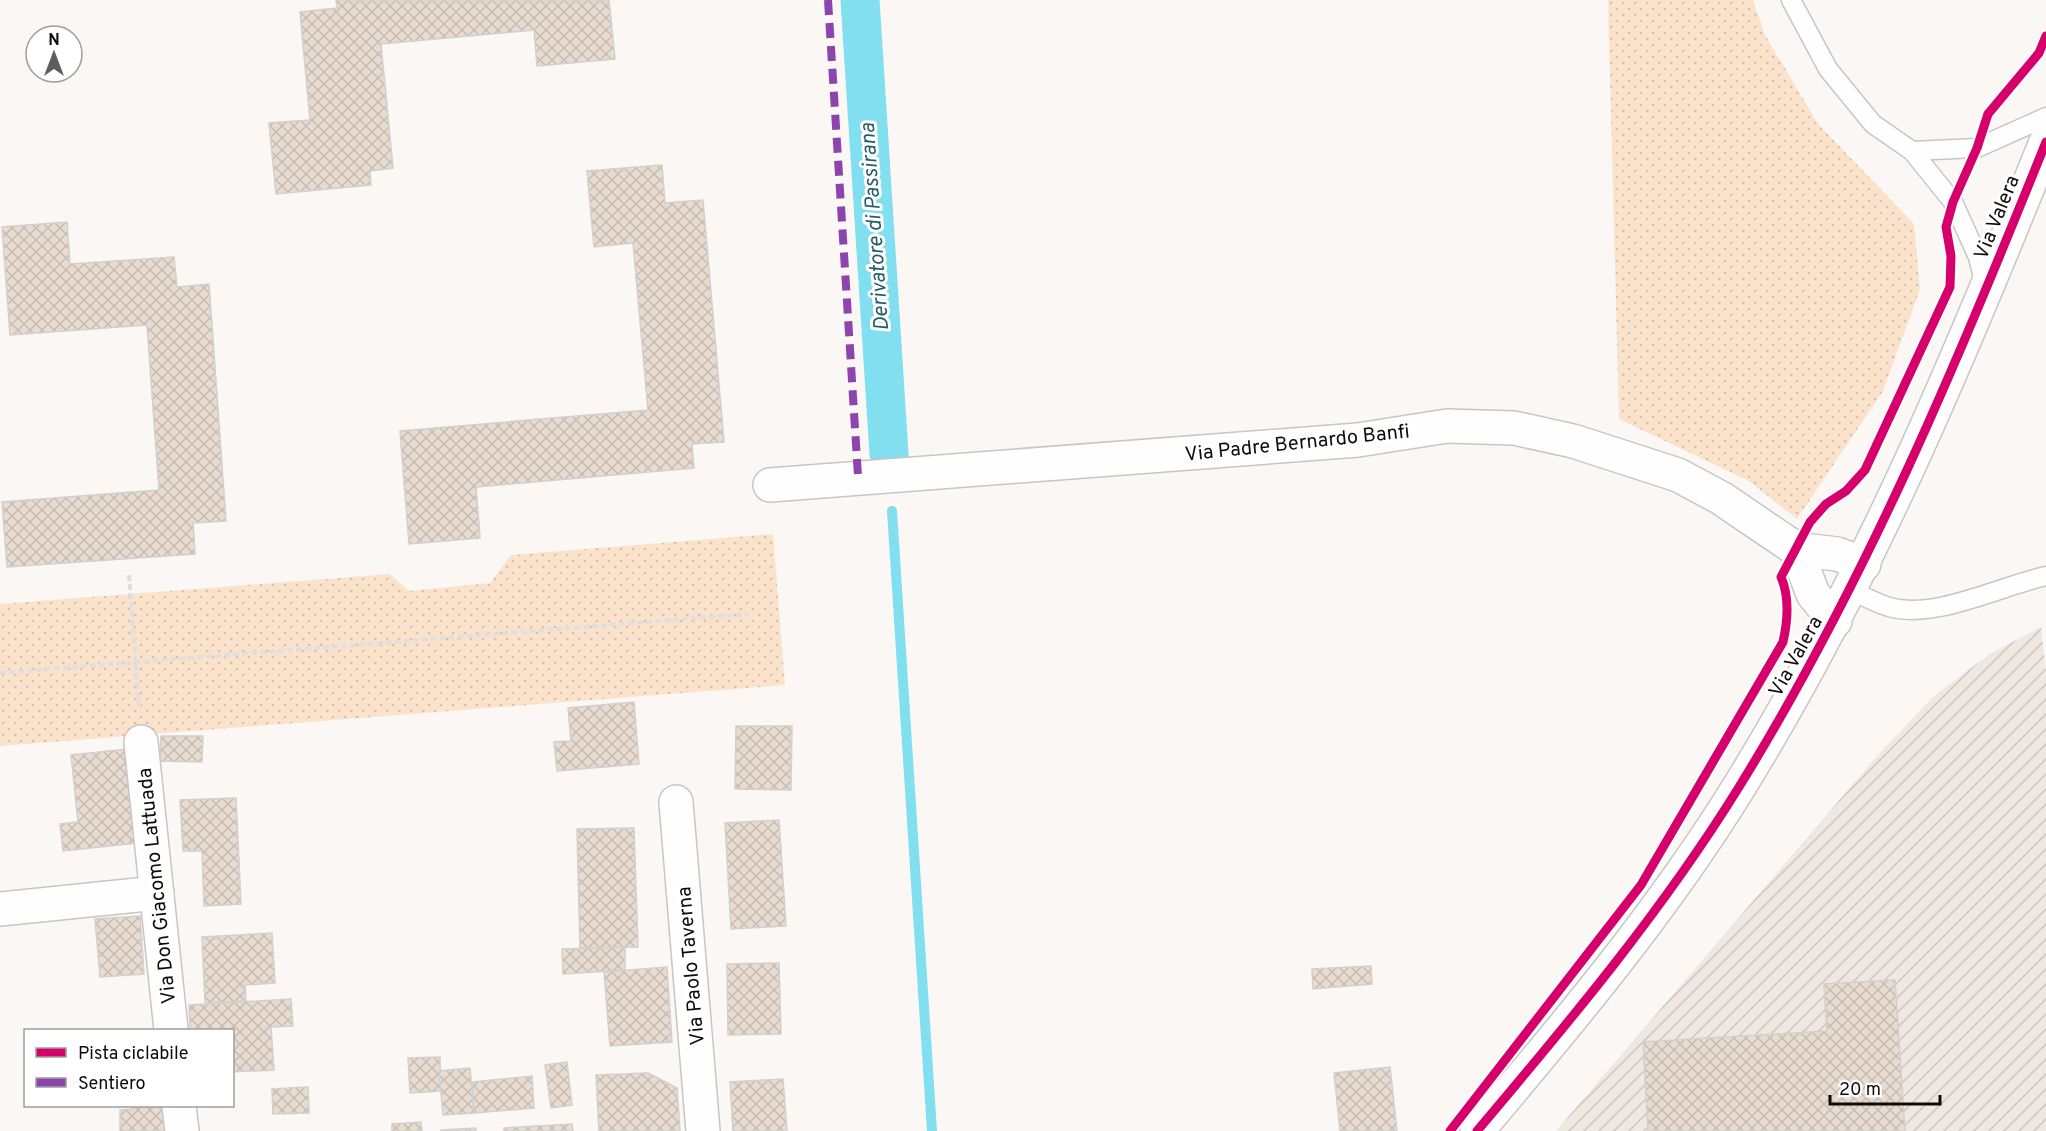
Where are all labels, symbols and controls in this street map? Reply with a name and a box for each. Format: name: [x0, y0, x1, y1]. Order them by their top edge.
north arrow: [24, 24, 84, 84]
text: N: [48, 31, 60, 51]
water label: Derivatore di Passirana: [855, 122, 896, 332]
street label: Via Valera: [1969, 172, 2027, 264]
street label: Via Padre Bernardo Banfi: [1184, 419, 1411, 469]
street label: Via Valera: [1764, 612, 1830, 702]
street label: Via Don Giacomo Lattuada: [133, 766, 183, 1005]
street label: Via Paolo Taverna: [672, 885, 712, 1046]
legend: [24, 1029, 234, 1107]
text: Pista ciclabile: [78, 1043, 188, 1066]
scale bar: [1830, 1068, 1940, 1106]
text: Sentiero: [78, 1073, 146, 1096]
text: 20 m: [1839, 1079, 1881, 1102]

